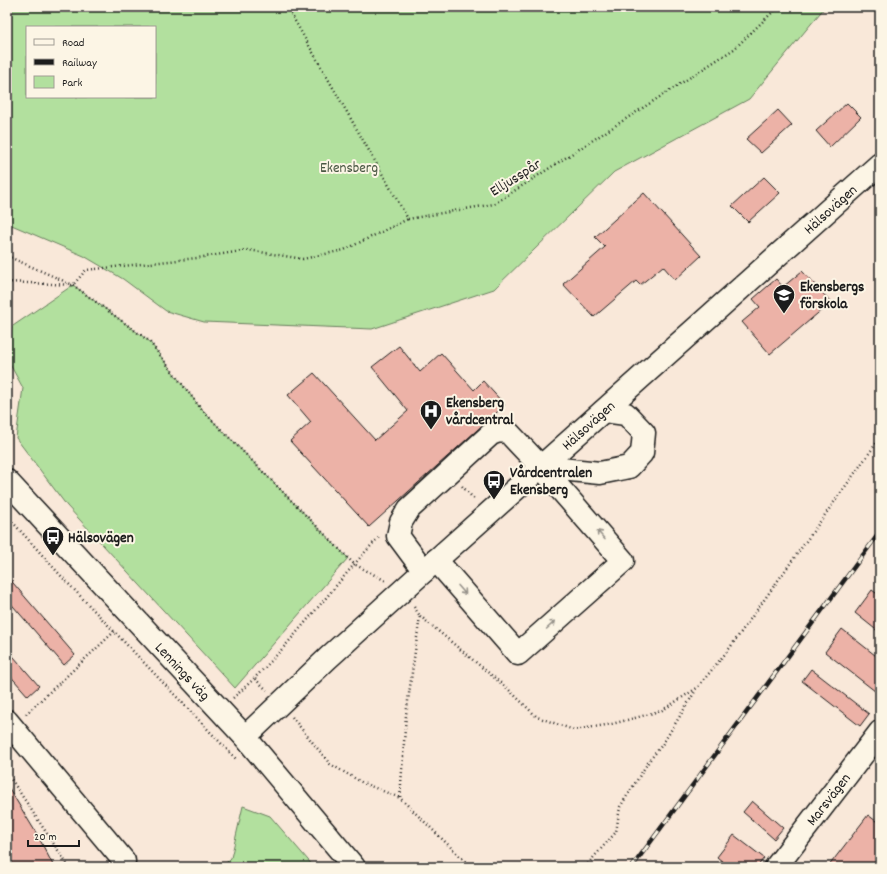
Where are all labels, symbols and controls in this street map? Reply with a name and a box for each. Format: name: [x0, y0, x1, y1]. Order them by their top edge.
legend: [26, 26, 156, 98]
text: Road: [62, 35, 84, 52]
text: Railway: [62, 55, 98, 72]
text: Park: [62, 75, 83, 92]
street label: Elljusspår: [486, 154, 546, 203]
park label: Ekensberg: [320, 158, 378, 180]
street label: Hälsovägen: [800, 180, 863, 241]
place label: Ekensbergs förskola: [799, 277, 864, 316]
school or university icon: Ekensbergs förskola: [771, 282, 797, 315]
place label: Ekensberg vårdcentral: [446, 393, 514, 432]
street label: Hälsovägen: [558, 396, 621, 457]
hospital icon: Ekensberg vårdcentral: [418, 398, 444, 431]
place label: Vårdcentralen Ekensberg: [510, 463, 592, 502]
bus stop icon: Vårdcentralen Ekensberg: [481, 468, 507, 501]
bus stop icon: Hälsovägen: [40, 524, 66, 557]
place label: Hälsovägen: [68, 528, 134, 550]
one-way arrow: [596, 530, 605, 540]
one-way arrow: [457, 584, 466, 594]
one-way arrow: [546, 620, 556, 629]
street label: Lennings väg: [149, 638, 214, 707]
street label: Marsvägen: [802, 769, 857, 831]
scale bar: [28, 822, 79, 848]
text: 20 m: [34, 829, 57, 846]

